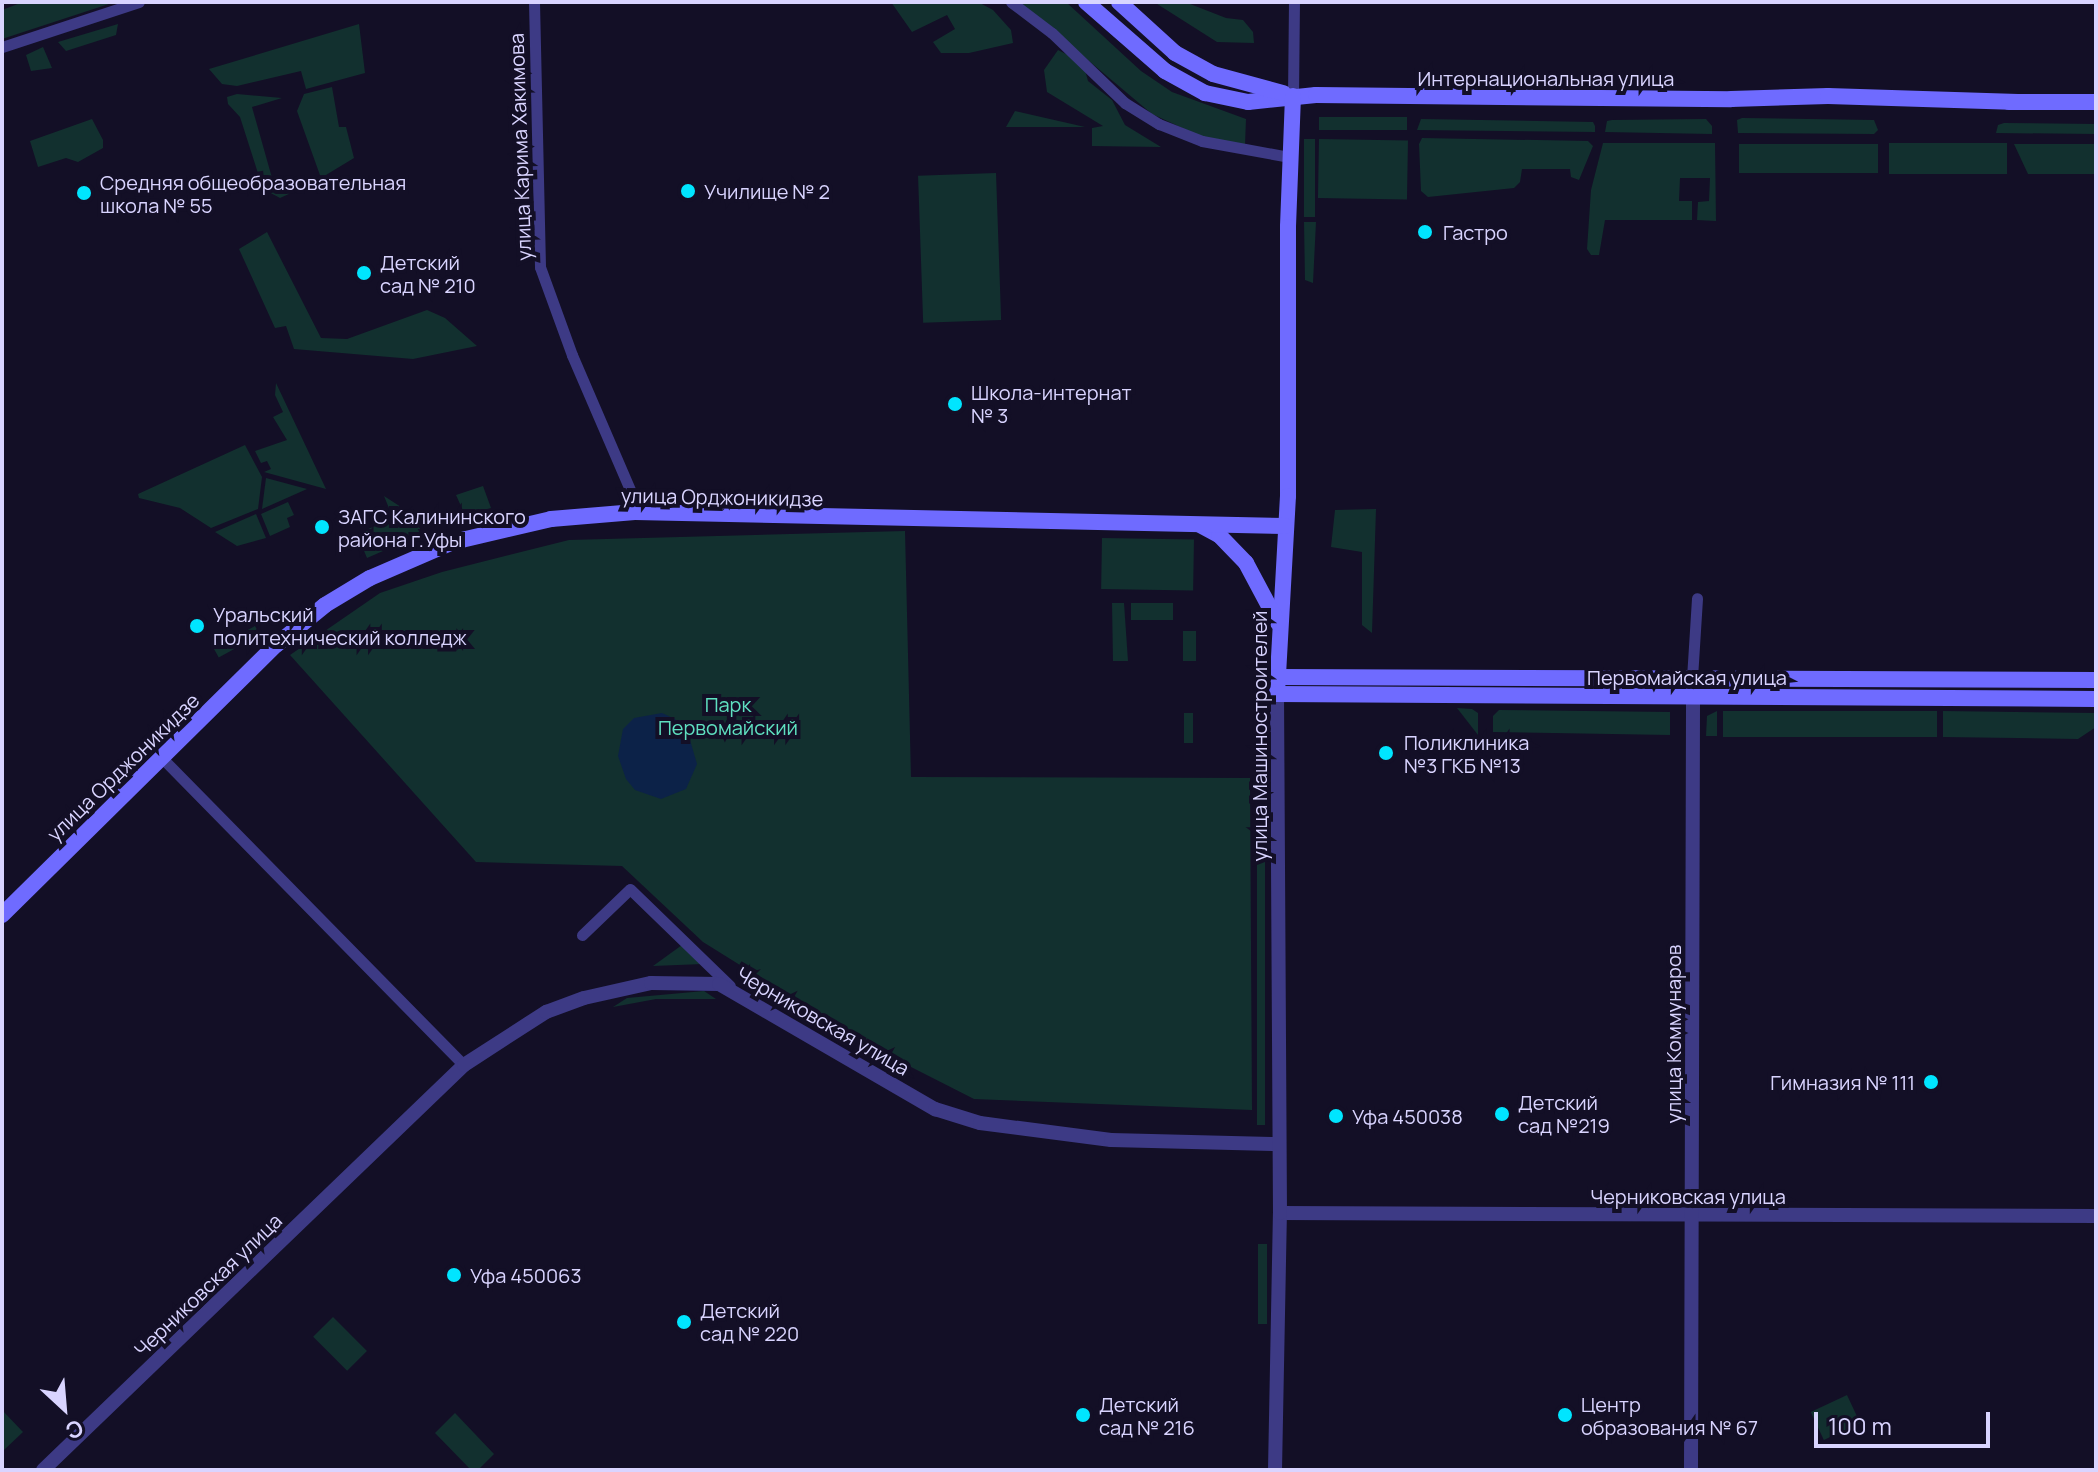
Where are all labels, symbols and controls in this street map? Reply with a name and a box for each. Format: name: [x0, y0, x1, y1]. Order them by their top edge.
street label: улица Карима Хакимова: [504, 33, 536, 261]
street label: Интернациональная улица: [1418, 66, 1674, 90]
place label: Средняя общеобразовательная школа № 55: [100, 170, 406, 217]
place label: Училище № 2: [704, 179, 830, 203]
marker: Училище № 2: [679, 182, 697, 200]
marker: Средняя общеобразовательная школа № 55: [75, 184, 93, 202]
place label: Гастро: [1443, 220, 1508, 244]
marker: Гастро: [1414, 221, 1436, 243]
place label: Детский сад № 210: [380, 250, 476, 297]
marker: Детский сад № 210: [355, 264, 373, 282]
place label: Школа-интернат № 3: [971, 380, 1132, 427]
marker: Школа-интернат № 3: [946, 395, 964, 413]
street label: улица Орджоникидзе: [621, 483, 823, 511]
place label: ЗАГС Калининского района г.Уфы: [338, 504, 526, 551]
marker: ЗАГС Калининского района г.Уфы: [313, 518, 331, 536]
place label: Уральский политехнический колледж: [213, 602, 467, 649]
street label: улица Машиностроителей: [1247, 610, 1271, 862]
marker: Уральский политехнический колледж: [188, 617, 206, 635]
street label: Первомайская улица: [1587, 665, 1787, 689]
street label: улица Орджоникидзе: [42, 688, 204, 846]
park label: Парк Первомайский: [658, 693, 798, 740]
place label: Поликлиника №3 ГКБ №13: [1404, 730, 1529, 777]
marker: Поликлиника №3 ГКБ №13: [1375, 742, 1397, 764]
street label: улица Коммунаров: [1661, 945, 1685, 1123]
street label: Черниковская улица: [732, 962, 914, 1080]
place label: Гимназия № 111: [1770, 1070, 1915, 1094]
marker: Гимназия № 111: [1922, 1073, 1940, 1091]
place label: Детский сад №219: [1518, 1090, 1610, 1137]
place label: Уфа 450038: [1352, 1104, 1463, 1128]
marker: Детский сад №219: [1493, 1105, 1511, 1123]
marker: Уфа 450038: [1327, 1107, 1345, 1125]
street label: Черниковская улица: [1590, 1184, 1786, 1208]
street label: Черниковская улица: [129, 1208, 287, 1362]
place label: Уфа 450063: [470, 1263, 582, 1287]
marker: Уфа 450063: [445, 1266, 463, 1284]
place label: Детский сад № 220: [700, 1298, 799, 1345]
marker: Детский сад № 220: [675, 1313, 693, 1331]
north arrow: [24, 1368, 104, 1448]
place label: Детский сад № 216: [1099, 1392, 1195, 1439]
place label: Центр образования № 67: [1581, 1392, 1758, 1439]
scale bar: [1818, 1396, 1994, 1446]
marker: Детский сад № 216: [1074, 1406, 1092, 1424]
marker: Центр образования № 67: [1556, 1406, 1574, 1424]
text: 100 m: [1828, 1409, 1892, 1442]
text: С: [61, 1413, 88, 1447]

